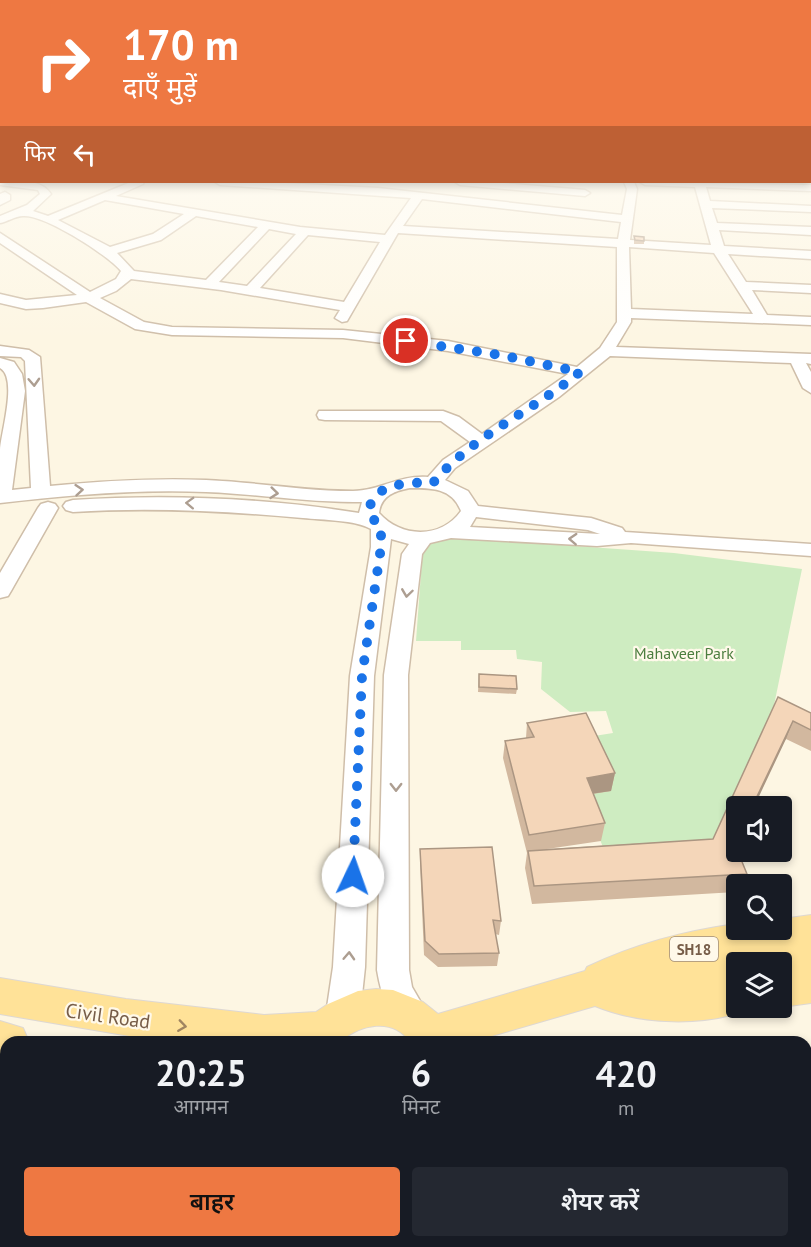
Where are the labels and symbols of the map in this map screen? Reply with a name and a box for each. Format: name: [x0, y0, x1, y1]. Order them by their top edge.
pin: [380, 315, 431, 366]
one-way arrow: [28, 378, 41, 387]
one-way arrow: [75, 483, 84, 496]
one-way arrow: [269, 486, 278, 499]
one-way arrow: [186, 497, 195, 509]
one-way arrow: [568, 532, 577, 545]
one-way arrow: [402, 588, 414, 597]
park label: Mahaveer Park: [634, 643, 734, 663]
one-way arrow: [390, 782, 402, 791]
position arrow: [321, 844, 385, 908]
road number: SH18: [670, 937, 718, 961]
one-way arrow: [343, 951, 356, 960]
street label: Civil Road: [64, 997, 152, 1035]
one-way arrow: [177, 1019, 186, 1032]

